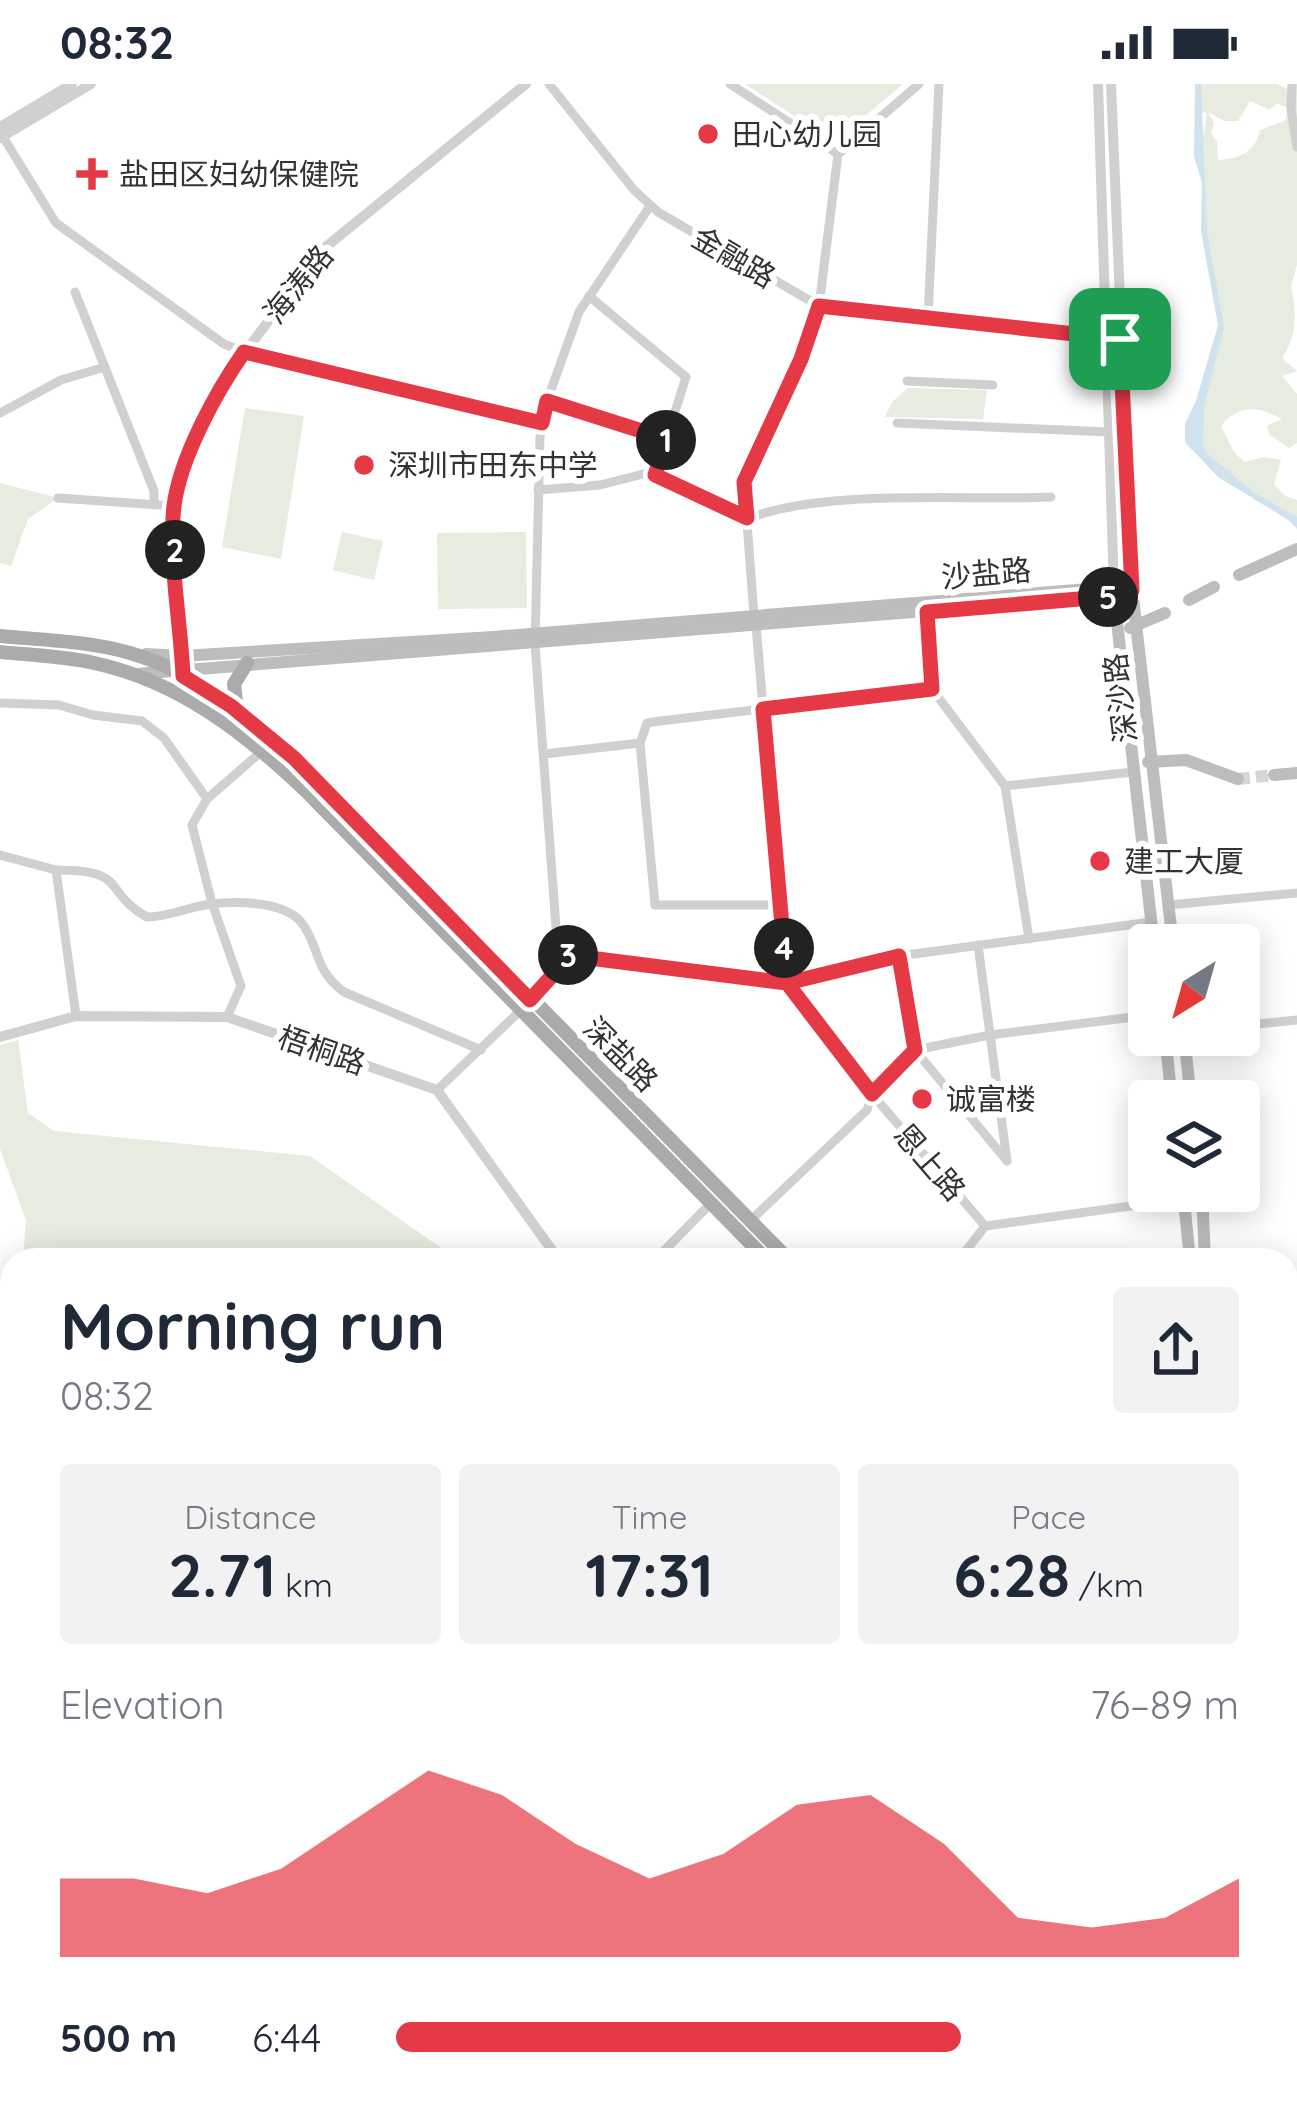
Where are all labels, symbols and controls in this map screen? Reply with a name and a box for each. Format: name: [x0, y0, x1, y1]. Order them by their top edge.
text: 08:32: [60, 14, 174, 70]
place label: 田心幼儿园: [732, 115, 882, 153]
marker: 田心幼儿园: [695, 121, 721, 147]
place label: 盐田区妇幼保健院: [119, 155, 359, 193]
marker: 盐田区妇幼保健院: [76, 158, 108, 190]
street label: 金融路: [686, 218, 782, 296]
street label: 海涛路: [255, 237, 341, 331]
pin: [1069, 288, 1171, 390]
icon: arrive: [1087, 306, 1153, 372]
pin: 1: [636, 410, 696, 470]
text: 1: [660, 419, 672, 460]
place label: 深圳市田东中学: [388, 446, 598, 484]
marker: 深圳市田东中学: [351, 452, 377, 478]
pin: 2: [145, 520, 205, 580]
text: 2: [166, 529, 184, 570]
street label: 沙盐路: [940, 550, 1032, 596]
pin: 5: [1078, 567, 1138, 627]
text: 5: [1098, 576, 1118, 617]
street label: 深沙路: [1096, 651, 1144, 745]
place label: 建工大厦: [1124, 842, 1244, 880]
marker: 建工大厦: [1087, 848, 1113, 874]
pin: 4: [754, 918, 814, 978]
north arrow: [1128, 924, 1260, 1056]
map controls: [1128, 924, 1260, 1212]
pin: 3: [538, 925, 598, 985]
text: 4: [774, 927, 794, 968]
text: 3: [559, 934, 577, 975]
street label: 深盐路: [576, 1009, 666, 1099]
street label: 梧桐路: [273, 1017, 371, 1083]
place label: 诚富楼: [946, 1080, 1036, 1118]
button: layers: [1128, 1080, 1260, 1212]
marker: 诚富楼: [909, 1086, 935, 1112]
street label: 恩上路: [886, 1116, 974, 1208]
text: Morning run: [60, 1284, 445, 1367]
button: share: [1113, 1287, 1239, 1413]
text: 08:32: [60, 1371, 154, 1420]
text: Distance: [184, 1496, 317, 1537]
text: Time: [612, 1496, 687, 1537]
text: Pace: [1011, 1496, 1086, 1537]
text: 2.71: [168, 1537, 276, 1612]
text: 17:31: [585, 1537, 714, 1612]
text: 6:28: [953, 1537, 1070, 1612]
text: km: [276, 1564, 333, 1605]
text: /km: [1070, 1564, 1144, 1605]
text: Elevation: [60, 1680, 224, 1729]
text: 76–89 m: [1090, 1680, 1239, 1729]
text: 500 m: [60, 2013, 177, 2062]
text: 6:44: [252, 2013, 321, 2062]

